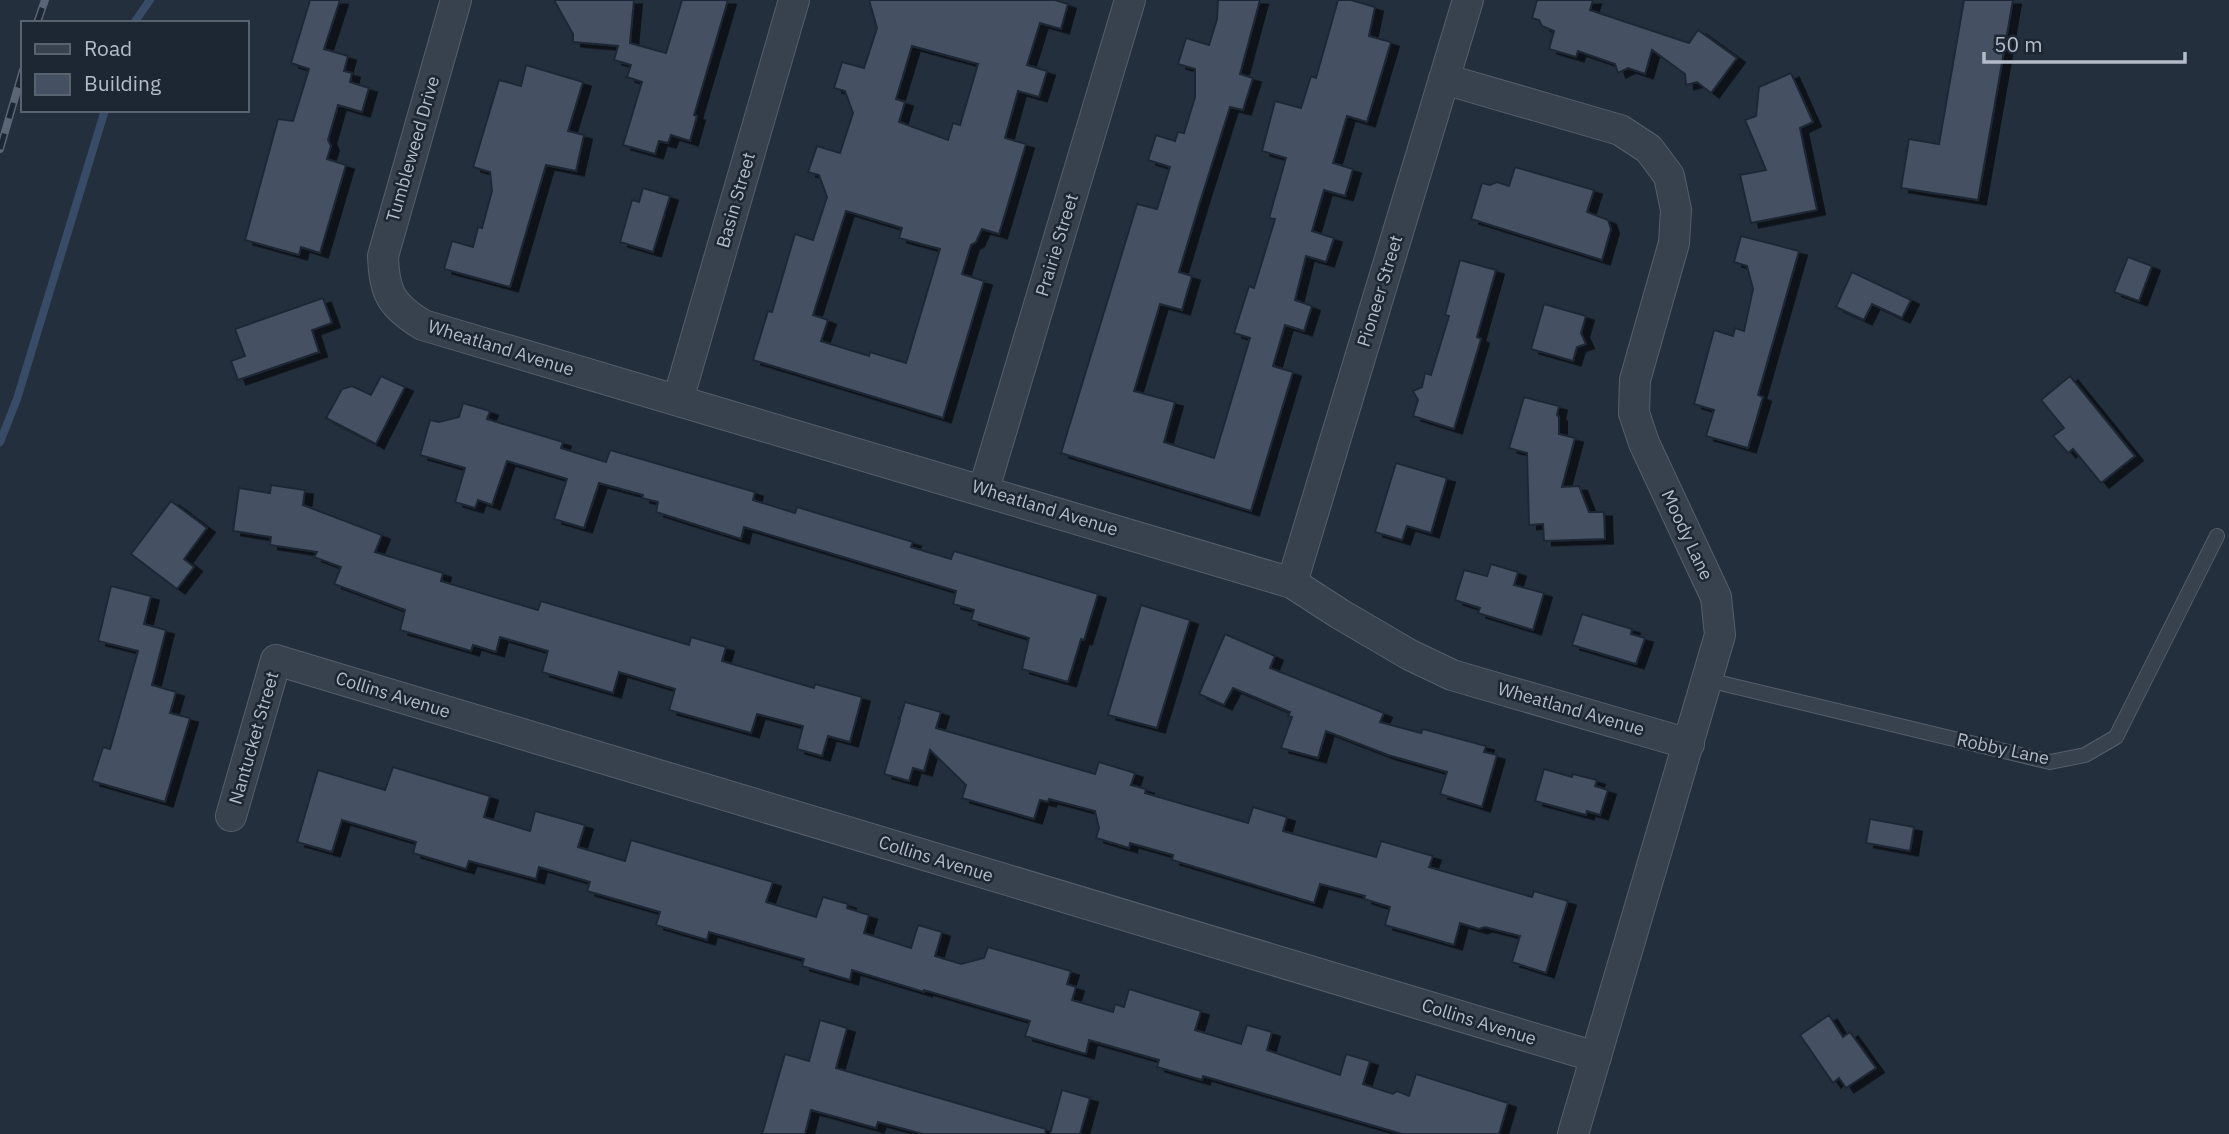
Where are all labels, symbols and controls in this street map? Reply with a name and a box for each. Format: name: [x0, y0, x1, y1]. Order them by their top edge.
legend: [21, 21, 248, 112]
scale bar: [1984, 21, 2185, 65]
text: 50 m: [1994, 30, 2043, 58]
text: Road: [84, 34, 132, 62]
text: Building: [84, 69, 161, 97]
street label: Tumbleweed Drive: [381, 73, 444, 224]
street label: Basin Street: [711, 149, 760, 250]
street label: Prairie Street: [1030, 191, 1083, 299]
street label: Pioneer Street: [1352, 232, 1407, 350]
street label: Wheatland Avenue: [425, 314, 577, 381]
street label: Wheatland Avenue: [969, 474, 1121, 541]
street label: Moody Lane: [1656, 486, 1718, 584]
street label: Collins Avenue: [333, 666, 453, 723]
street label: Nantucket Street: [224, 669, 283, 807]
street label: Wheatland Avenue: [1495, 677, 1647, 740]
street label: Robby Lane: [1955, 727, 2052, 770]
street label: Collins Avenue: [876, 830, 996, 887]
street label: Collins Avenue: [1419, 993, 1539, 1050]

